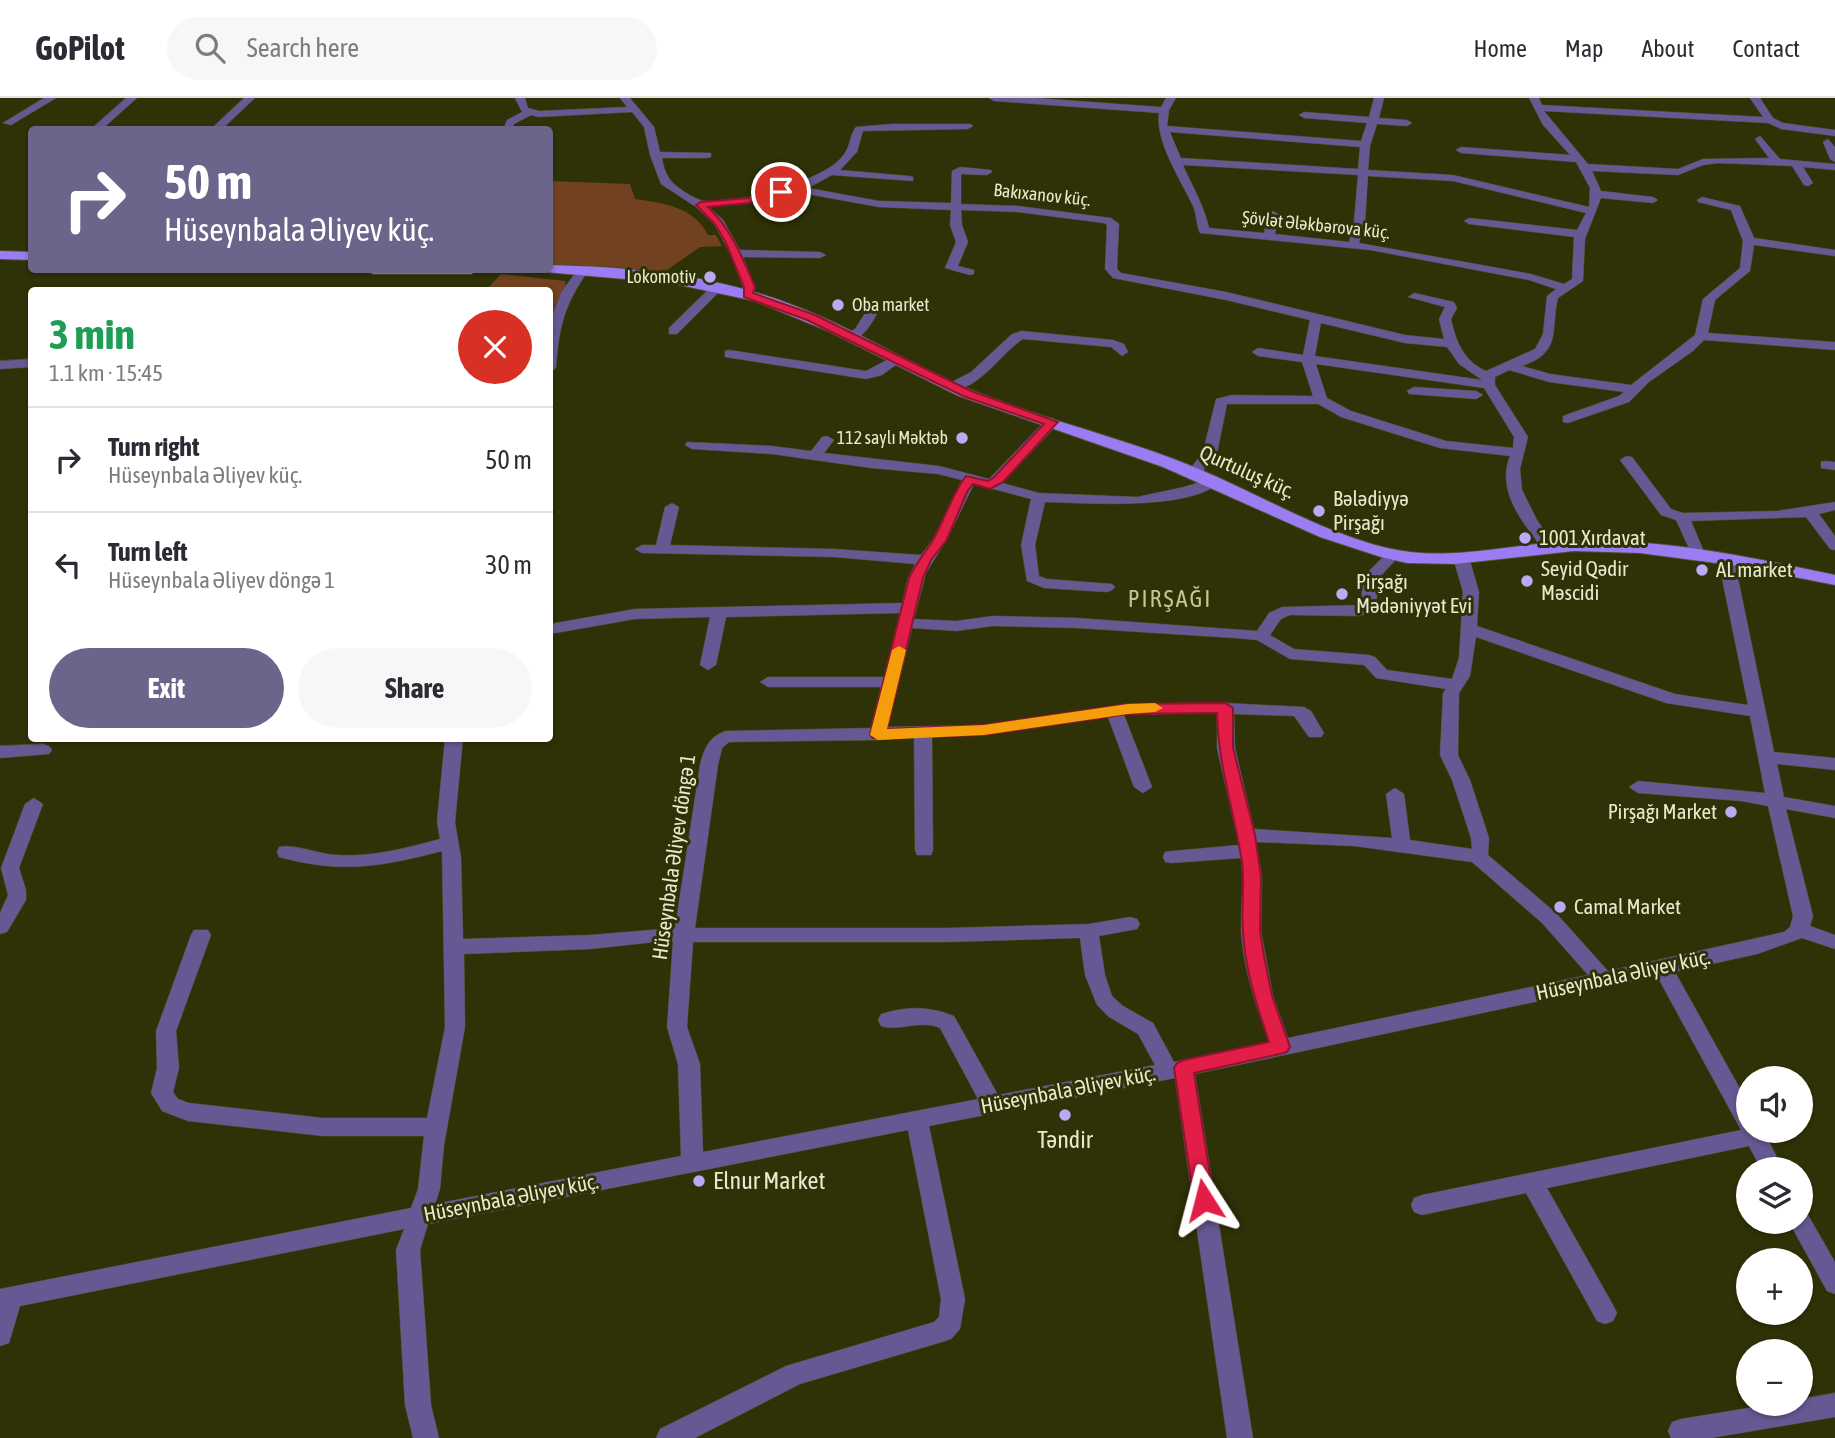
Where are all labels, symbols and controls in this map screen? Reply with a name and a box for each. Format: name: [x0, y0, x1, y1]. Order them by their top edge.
search box: [167, 17, 657, 80]
text: GoPilot: [35, 29, 125, 67]
icon: search: [191, 29, 229, 67]
text: Search here: [247, 33, 359, 63]
text: Home: [1473, 35, 1527, 62]
text: Map: [1565, 35, 1603, 62]
text: About: [1641, 35, 1694, 62]
text: Contact: [1732, 35, 1800, 62]
text: 50 m: [164, 153, 252, 209]
icon: right: [49, 154, 140, 245]
pin: [751, 162, 811, 222]
icon: arrive: [762, 173, 800, 211]
street label: Bakıxanov küç.: [993, 179, 1092, 210]
street label: Şövlət Ələkbərova küç.: [1241, 206, 1391, 243]
text: Hüseynbala Əliyev küç.: [164, 211, 434, 248]
place label: Lokomotiv: [626, 266, 696, 287]
marker: Lokomotiv: [702, 269, 718, 285]
place label: Oba market: [852, 294, 929, 315]
marker: Oba market: [830, 297, 846, 313]
text: 3 min: [49, 310, 135, 358]
button: close: [458, 310, 532, 384]
text: 1.1 km · 15:45: [49, 360, 163, 386]
place label: 112 saylı Məktəb: [837, 427, 948, 448]
marker: 112 saylı Məktəb: [954, 430, 970, 446]
text: Turn right: [108, 432, 199, 462]
street label: Qurtuluş küç.: [1196, 439, 1299, 503]
icon: right: [49, 441, 87, 479]
text: 50 m: [485, 445, 532, 475]
text: Hüseynbala Əliyev küç.: [108, 462, 302, 488]
place label: Bələdiyyə Pirşağı: [1333, 486, 1409, 534]
marker: Bələdiyyə Pirşağı: [1311, 503, 1327, 519]
place label: 1001 Xırdavat: [1539, 525, 1646, 549]
marker: 1001 Xırdavat: [1517, 530, 1533, 546]
text: Turn left: [108, 537, 188, 567]
icon: left: [49, 546, 87, 584]
text: 30 m: [485, 550, 532, 580]
place label: Seyid Qədir Məscidi: [1541, 556, 1629, 604]
place label: AL market: [1716, 557, 1793, 581]
marker: AL market: [1694, 562, 1710, 578]
text: Hüseynbala Əliyev döngə 1: [108, 567, 335, 593]
place label: Pirşağı Mədəniyyət Evi: [1356, 569, 1472, 617]
marker: Seyid Qədir Məscidi: [1519, 573, 1535, 589]
district label: PIRŞAĞI: [1128, 585, 1212, 612]
marker: Pirşağı Mədəniyyət Evi: [1334, 586, 1350, 602]
button: Exit: [49, 648, 284, 728]
button: Share: [298, 648, 532, 728]
street label: Hüseynbala Əliyev döngə 1: [647, 753, 699, 961]
place label: Pirşağı Market: [1608, 799, 1717, 823]
marker: Pirşağı Market: [1723, 804, 1739, 820]
place label: Camal Market: [1574, 894, 1681, 918]
marker: Camal Market: [1552, 899, 1568, 915]
street label: Hüseynbala Əliyev küç.: [1534, 944, 1712, 1004]
street label: Hüseynbala Əliyev küç.: [978, 1060, 1157, 1118]
map controls: [1736, 1066, 1813, 1416]
button: sound: [1736, 1066, 1813, 1143]
marker: Təndir: [1057, 1107, 1073, 1123]
place label: Təndir: [1037, 1126, 1094, 1153]
button: layers: [1736, 1157, 1813, 1234]
position arrow: [1167, 1163, 1241, 1237]
place label: Elnur Market: [713, 1167, 825, 1194]
street label: Hüseynbala Əliyev küç.: [421, 1168, 600, 1226]
marker: Elnur Market: [691, 1173, 707, 1189]
button: +: [1736, 1248, 1813, 1325]
button: −: [1736, 1339, 1813, 1416]

